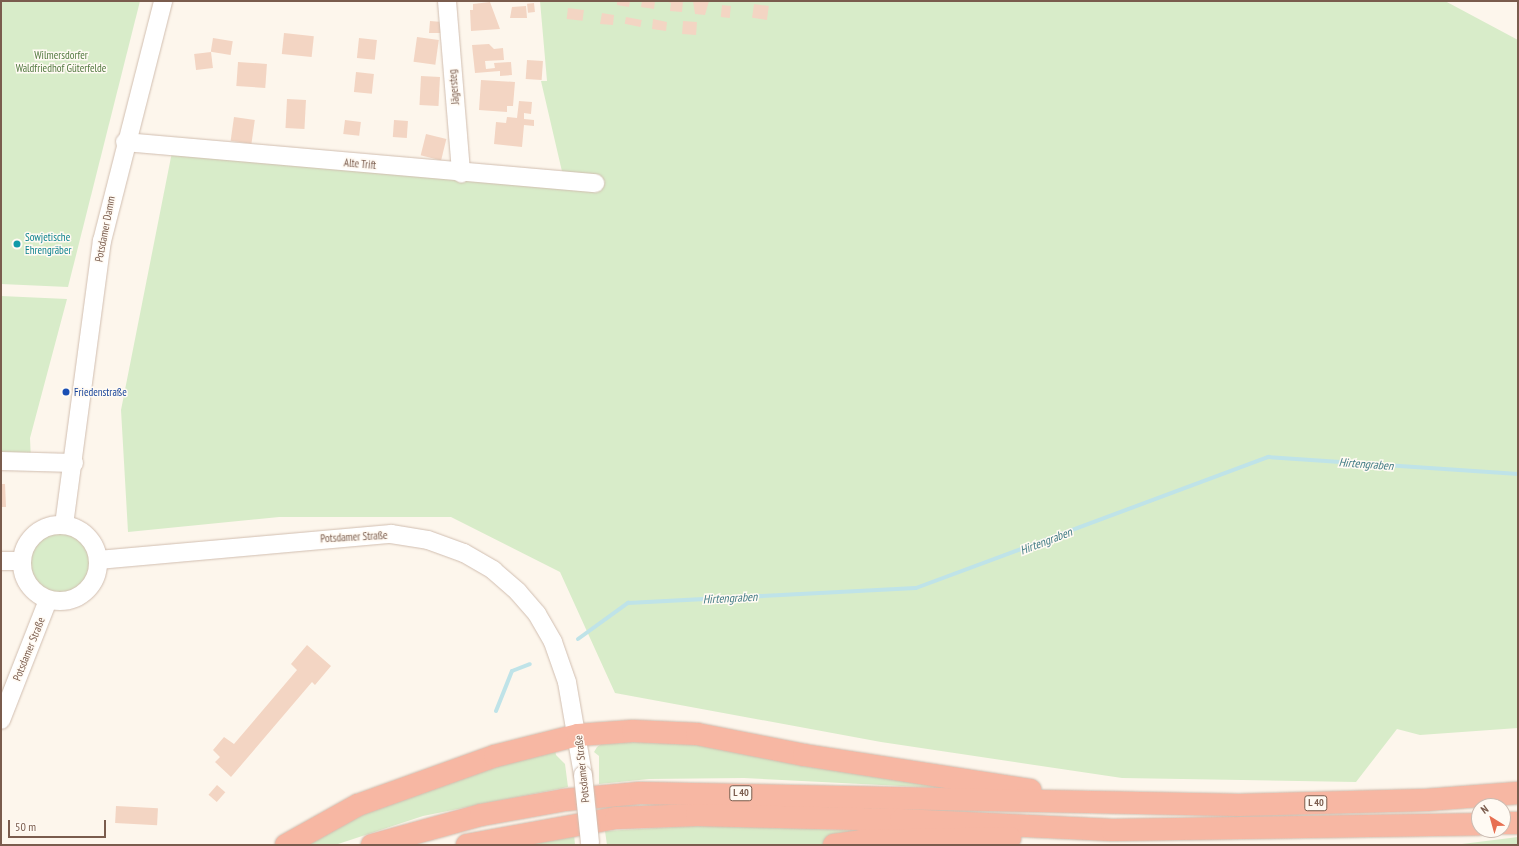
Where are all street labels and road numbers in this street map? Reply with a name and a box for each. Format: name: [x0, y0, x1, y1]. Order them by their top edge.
street label: Jägersteg: [446, 69, 462, 105]
street label: Alte Trift: [343, 156, 377, 172]
street label: Potsdamer Damm: [92, 195, 118, 263]
street label: Potsdamer Straße: [320, 529, 388, 545]
street label: Potsdamer Straße: [10, 615, 48, 683]
street label: Potsdamer Straße: [572, 735, 592, 803]
road number: L 40: [729, 785, 753, 801]
road number: L 40: [1304, 795, 1328, 811]

